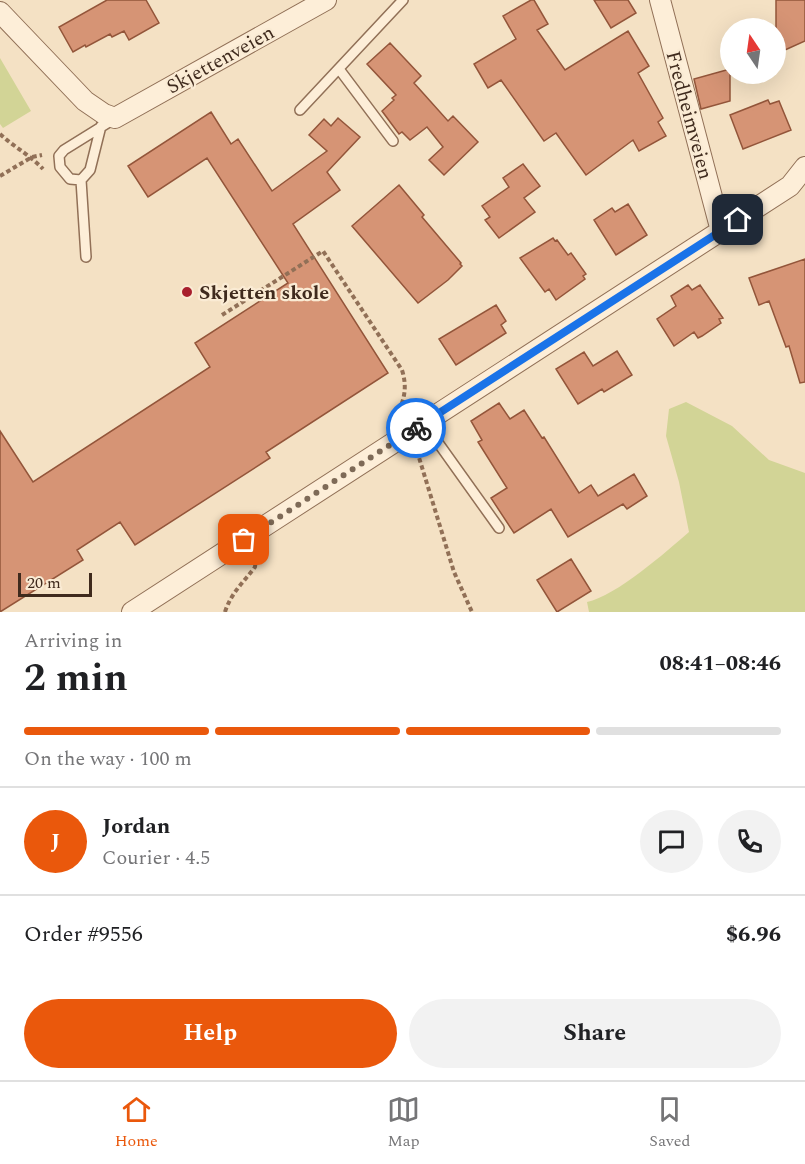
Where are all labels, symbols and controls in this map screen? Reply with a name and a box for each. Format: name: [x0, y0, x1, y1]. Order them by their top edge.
street label: Skjettenveien: [161, 18, 280, 102]
north arrow: [720, 18, 786, 84]
map controls: [720, 18, 786, 84]
street label: Fredheimveien: [657, 48, 721, 183]
pin: [712, 194, 763, 245]
icon: home: [721, 203, 754, 236]
place label: Skjetten skole: [199, 278, 329, 308]
marker: Skjetten skole: [180, 285, 194, 299]
courier: [386, 398, 446, 458]
icon: bike: [400, 412, 433, 445]
pin: [218, 514, 269, 565]
icon: bag: [227, 523, 260, 556]
scale bar: [18, 570, 92, 598]
text: 20 m: [27, 571, 61, 595]
text: Arriving in: [24, 626, 122, 656]
text: 08:41–08:46: [659, 647, 781, 680]
text: 2 min: [24, 649, 128, 708]
text: On the way · 100 m: [24, 744, 192, 774]
text: Jordan: [102, 810, 170, 843]
button: chat: [640, 810, 703, 873]
button: phone: [718, 810, 781, 873]
text: J: [51, 825, 60, 858]
text: Courier · 4.5: [102, 843, 210, 873]
text: Order #9556: [24, 918, 143, 951]
text: $6.96: [726, 918, 781, 951]
button: Help: [24, 999, 397, 1068]
button: Share: [409, 999, 781, 1068]
tab: Home: [115, 1093, 158, 1153]
tab: Map: [387, 1093, 420, 1153]
tab: Saved: [649, 1093, 690, 1153]

